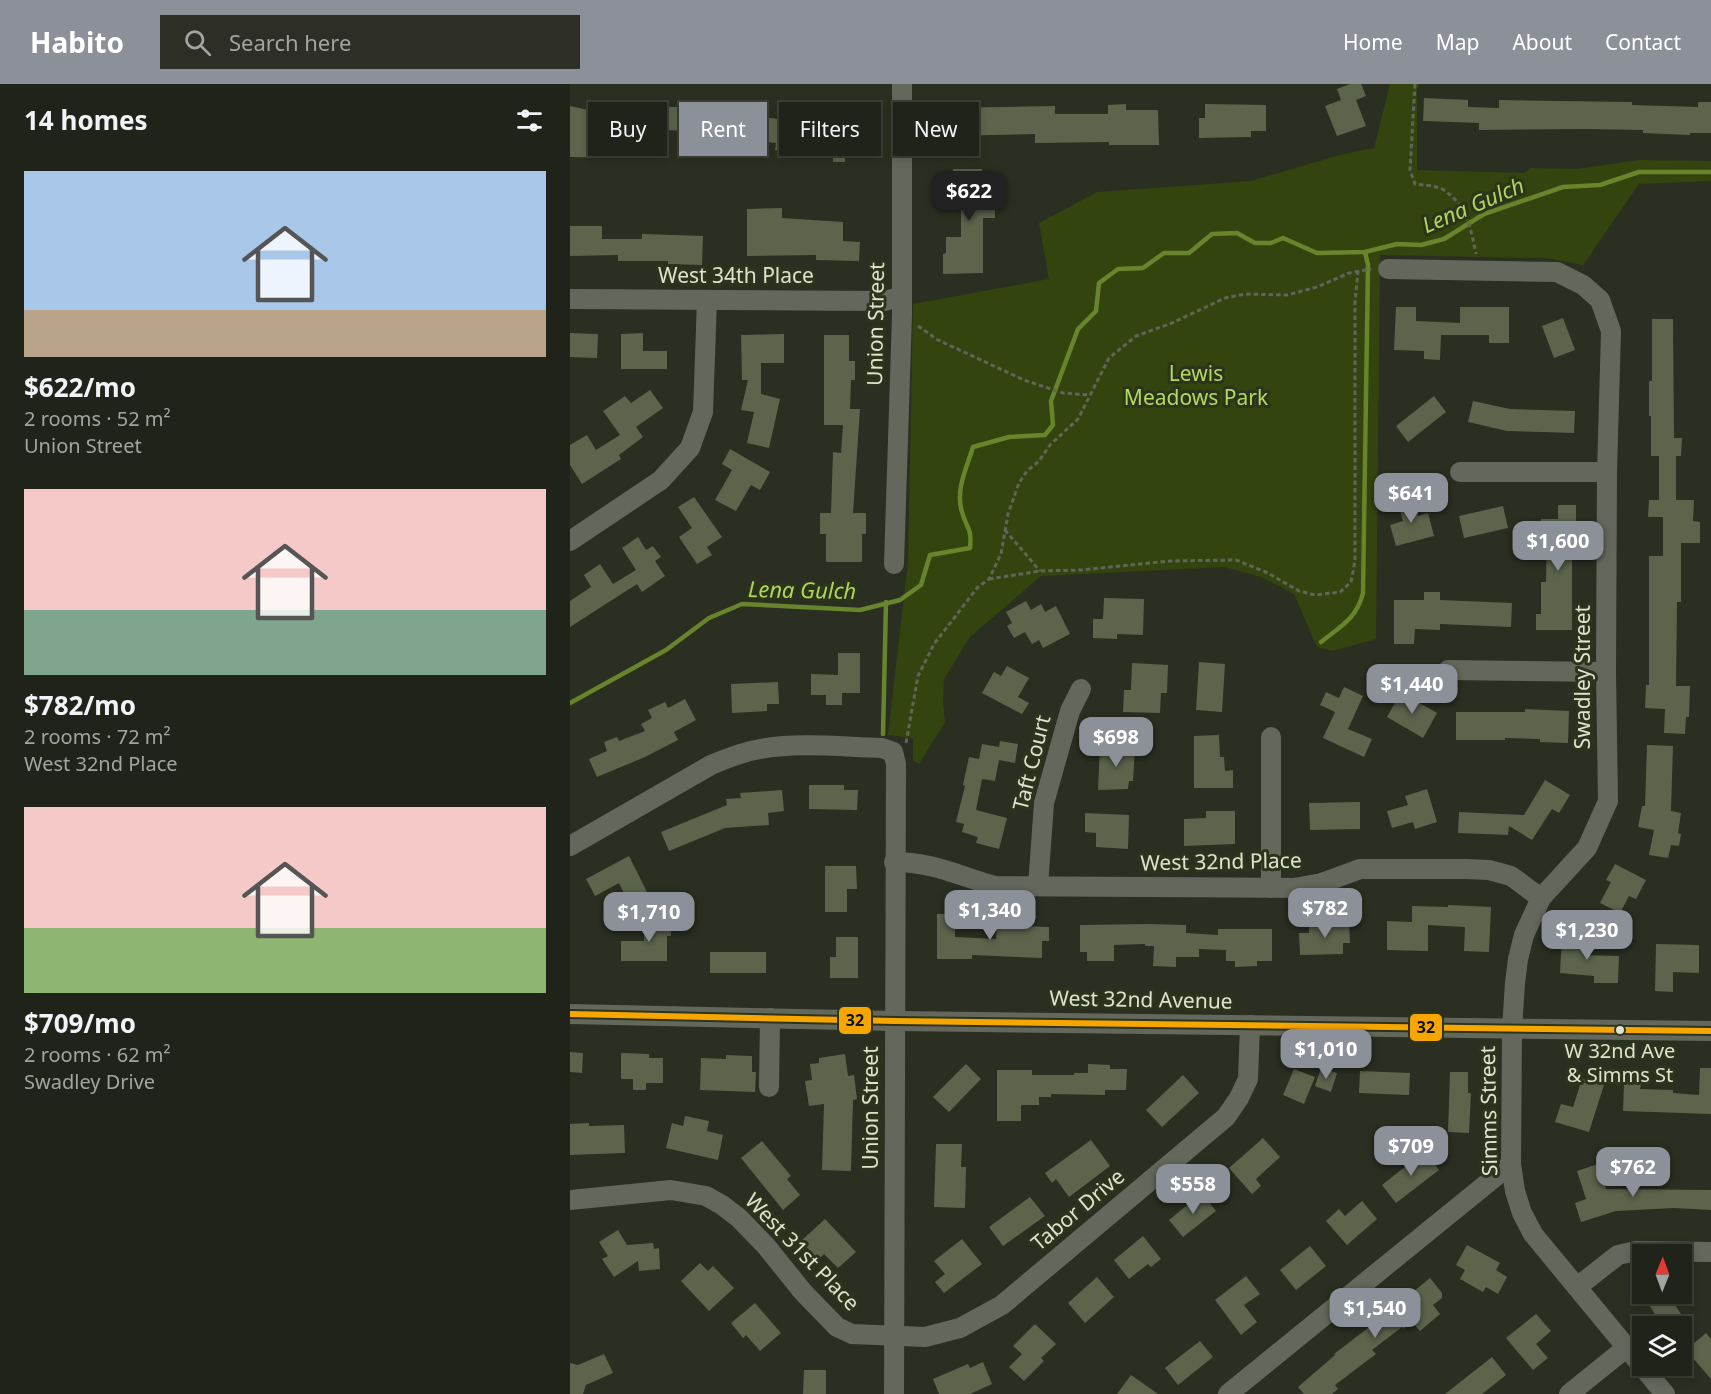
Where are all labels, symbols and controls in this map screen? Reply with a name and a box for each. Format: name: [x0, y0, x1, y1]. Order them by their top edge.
search box: [160, 15, 580, 69]
text: Habito: [30, 23, 124, 61]
icon: search: [181, 26, 214, 59]
text: Search here: [229, 27, 351, 57]
text: Home: [1343, 28, 1403, 56]
text: Map: [1436, 28, 1479, 56]
text: About: [1512, 28, 1572, 56]
text: Contact: [1605, 28, 1681, 56]
text: 14 homes: [24, 102, 148, 138]
chip: Buy: [588, 102, 667, 156]
chip: Rent: [679, 102, 767, 156]
chip: Filters: [779, 102, 881, 156]
chip: New: [893, 102, 979, 156]
icon: filters: [513, 104, 546, 137]
water label: Lena Gulch: [1417, 169, 1528, 239]
pin: $622: [933, 171, 1005, 222]
text: $622: [946, 177, 992, 204]
icon: home: [231, 210, 339, 318]
street label: West 34th Place: [658, 261, 814, 289]
street label: Union Street: [860, 262, 890, 386]
park label: Lewis Meadows Park: [1124, 359, 1269, 411]
text: $622/mo: [24, 369, 136, 405]
text: 2 rooms · 52 m²: [24, 405, 171, 432]
text: Union Street: [24, 432, 142, 459]
pin: $641: [1375, 473, 1447, 524]
text: $641: [1388, 479, 1434, 506]
pin: $1,600: [1509, 521, 1607, 572]
text: $1,600: [1527, 527, 1589, 554]
icon: home: [231, 528, 339, 636]
water label: Lena Gulch: [748, 573, 857, 605]
street label: Swadley Street: [1568, 604, 1596, 749]
pin: $1,440: [1363, 664, 1461, 715]
text: $1,440: [1381, 670, 1443, 697]
text: $782/mo: [24, 687, 136, 723]
street label: Taft Court: [1006, 712, 1056, 813]
pin: $698: [1080, 717, 1152, 768]
text: 2 rooms · 72 m²: [24, 723, 171, 750]
text: $698: [1093, 723, 1139, 750]
text: West 32nd Place: [24, 750, 178, 777]
icon: home: [231, 846, 339, 954]
street label: West 32nd Place: [1140, 846, 1302, 876]
pin: $782: [1289, 888, 1361, 939]
pin: $1,340: [941, 890, 1039, 941]
pin: $1,710: [600, 892, 698, 943]
text: $782: [1302, 894, 1348, 921]
text: $1,340: [959, 896, 1021, 923]
text: $1,710: [618, 898, 680, 925]
pin: $1,230: [1538, 910, 1636, 961]
text: $1,230: [1556, 916, 1618, 943]
street label: West 32nd Avenue: [1049, 983, 1233, 1015]
text: $709/mo: [24, 1005, 136, 1041]
line badge: 32: [838, 1006, 872, 1035]
text: 32: [846, 1009, 864, 1031]
line badge: 32: [1409, 1013, 1443, 1042]
text: 32: [1417, 1016, 1435, 1038]
marker: W 32nd Ave & Simms St: [1614, 1024, 1626, 1036]
pin: $1,010: [1277, 1029, 1375, 1080]
text: $1,010: [1295, 1035, 1357, 1062]
place label: W 32nd Ave & Simms St: [1565, 1037, 1675, 1088]
text: 2 rooms · 62 m²: [24, 1041, 171, 1068]
street label: Simms Street: [1473, 1045, 1503, 1176]
street label: Union Street: [856, 1046, 884, 1170]
text: Swadley Drive: [24, 1068, 155, 1095]
pin: $709: [1375, 1126, 1447, 1177]
text: $709: [1388, 1132, 1434, 1159]
pin: $762: [1597, 1147, 1669, 1198]
text: $762: [1610, 1153, 1656, 1180]
street label: Tabor Drive: [1025, 1162, 1130, 1256]
pin: $558: [1157, 1164, 1229, 1215]
text: $558: [1170, 1170, 1216, 1197]
street label: West 31st Place: [740, 1187, 866, 1316]
north arrow: [1632, 1244, 1692, 1304]
map controls: [1632, 1244, 1692, 1376]
pin: $1,540: [1326, 1288, 1424, 1339]
text: $1,540: [1344, 1294, 1406, 1321]
button: layers: [1632, 1316, 1692, 1376]

